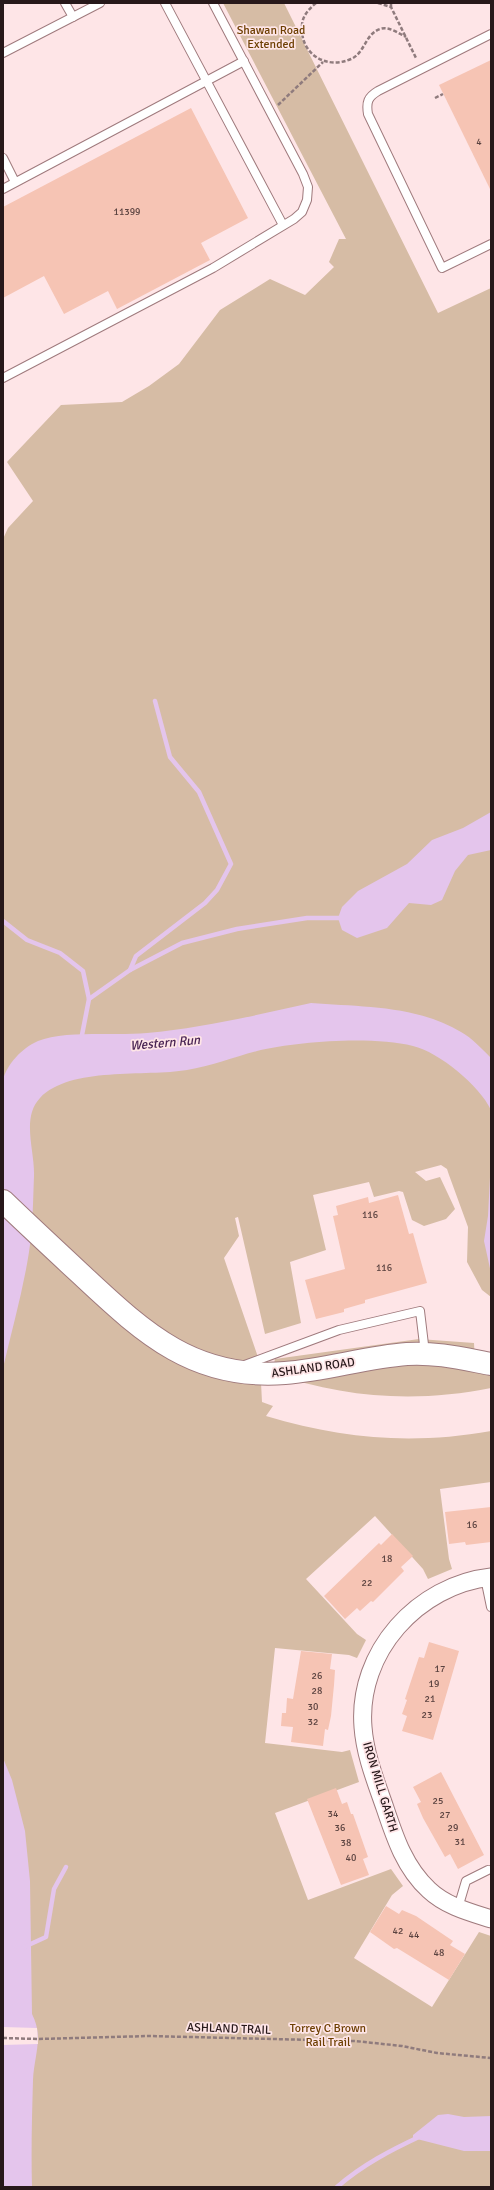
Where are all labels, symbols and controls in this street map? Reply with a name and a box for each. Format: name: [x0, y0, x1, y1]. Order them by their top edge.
park label: Shawan Road Extended: [237, 23, 305, 52]
house number: 4: [476, 136, 482, 148]
house number: 11399: [113, 206, 141, 218]
water label: Western Run: [129, 1032, 202, 1054]
house number: 116: [362, 1209, 378, 1221]
house number: 116: [376, 1262, 392, 1274]
street label: ASHLAND ROAD: [270, 1355, 356, 1381]
house number: 16: [467, 1519, 477, 1531]
house number: 18: [382, 1553, 392, 1565]
house number: 22: [362, 1577, 372, 1589]
house number: 17: [435, 1663, 445, 1675]
house number: 26: [312, 1670, 322, 1682]
house number: 19: [429, 1678, 439, 1690]
house number: 28: [312, 1685, 322, 1697]
house number: 21: [425, 1693, 435, 1705]
house number: 30: [308, 1701, 318, 1713]
house number: 23: [422, 1709, 432, 1721]
house number: 32: [308, 1716, 318, 1728]
street label: IRON MILL GARTH: [359, 1740, 401, 1834]
house number: 25: [433, 1795, 443, 1807]
house number: 34: [328, 1808, 339, 1820]
house number: 27: [440, 1809, 450, 1821]
house number: 36: [335, 1822, 345, 1834]
house number: 29: [448, 1822, 458, 1834]
house number: 31: [455, 1836, 465, 1848]
house number: 38: [341, 1837, 351, 1849]
house number: 40: [346, 1852, 356, 1864]
house number: 42: [393, 1925, 403, 1937]
house number: 44: [409, 1929, 420, 1941]
house number: 48: [434, 1947, 444, 1959]
street label: ASHLAND TRAIL: [187, 2020, 271, 2038]
park label: Torrey C Brown Rail Trail: [290, 2021, 366, 2050]

